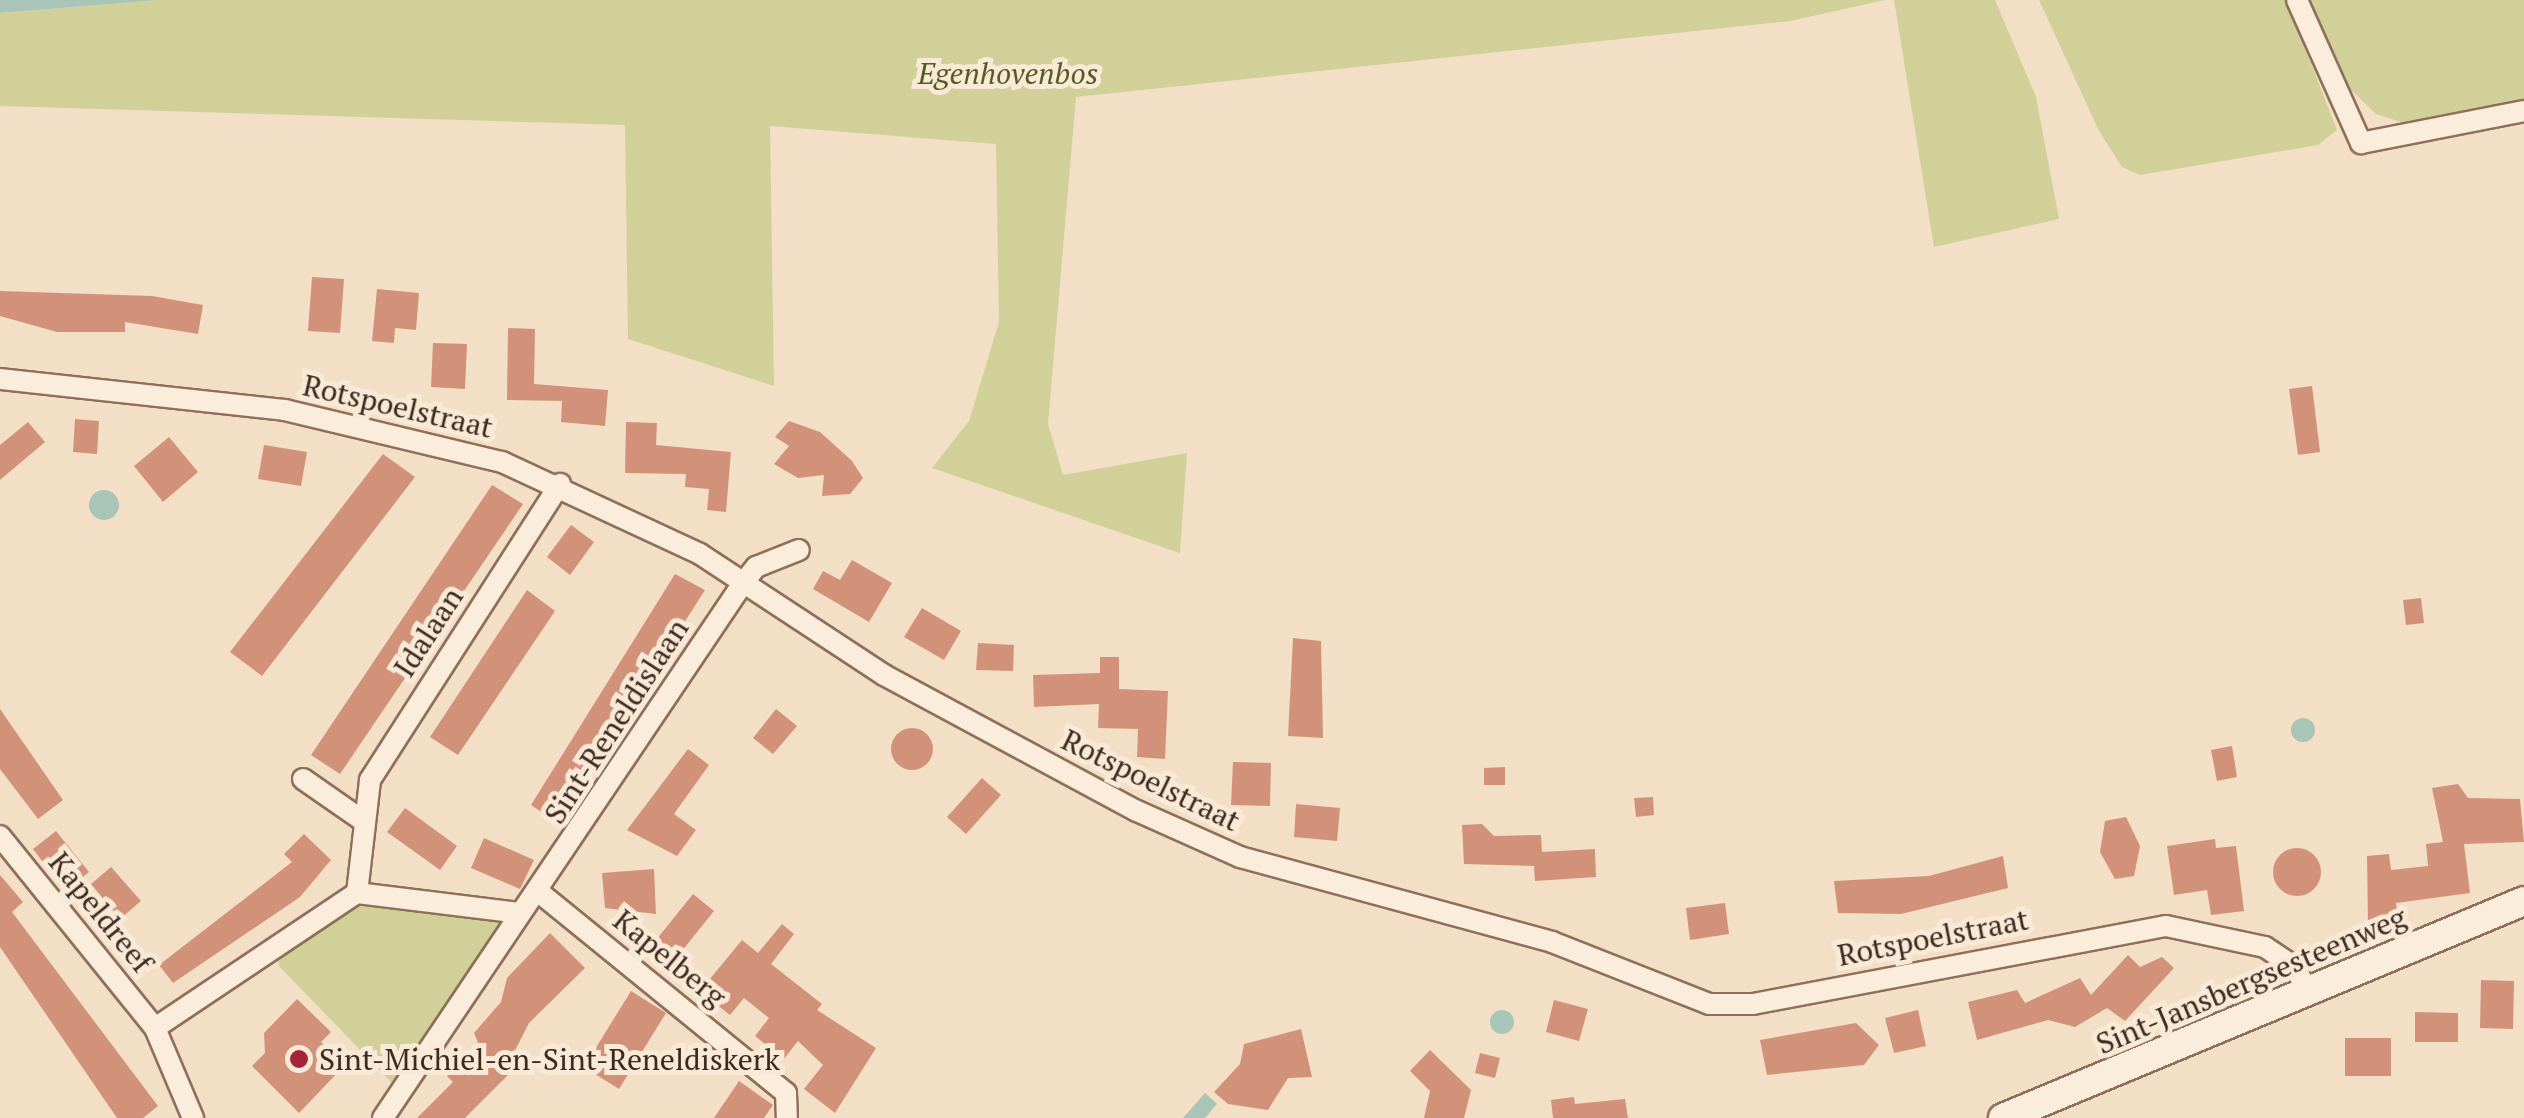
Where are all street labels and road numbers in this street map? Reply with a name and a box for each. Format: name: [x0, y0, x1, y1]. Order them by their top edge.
street label: Rotspoelstraat: [300, 367, 496, 445]
street label: Idalaan: [386, 580, 470, 684]
street label: Sint-Reneldislaan: [536, 612, 696, 830]
street label: Rotspoelstraat: [1056, 721, 1246, 839]
street label: Kapeldreef: [42, 845, 160, 979]
street label: Sint-Jansbergsesteenweg: [2091, 898, 2411, 1062]
street label: Rotspoelstraat: [1835, 901, 2031, 973]
street label: Kapelberg: [606, 902, 734, 1014]

